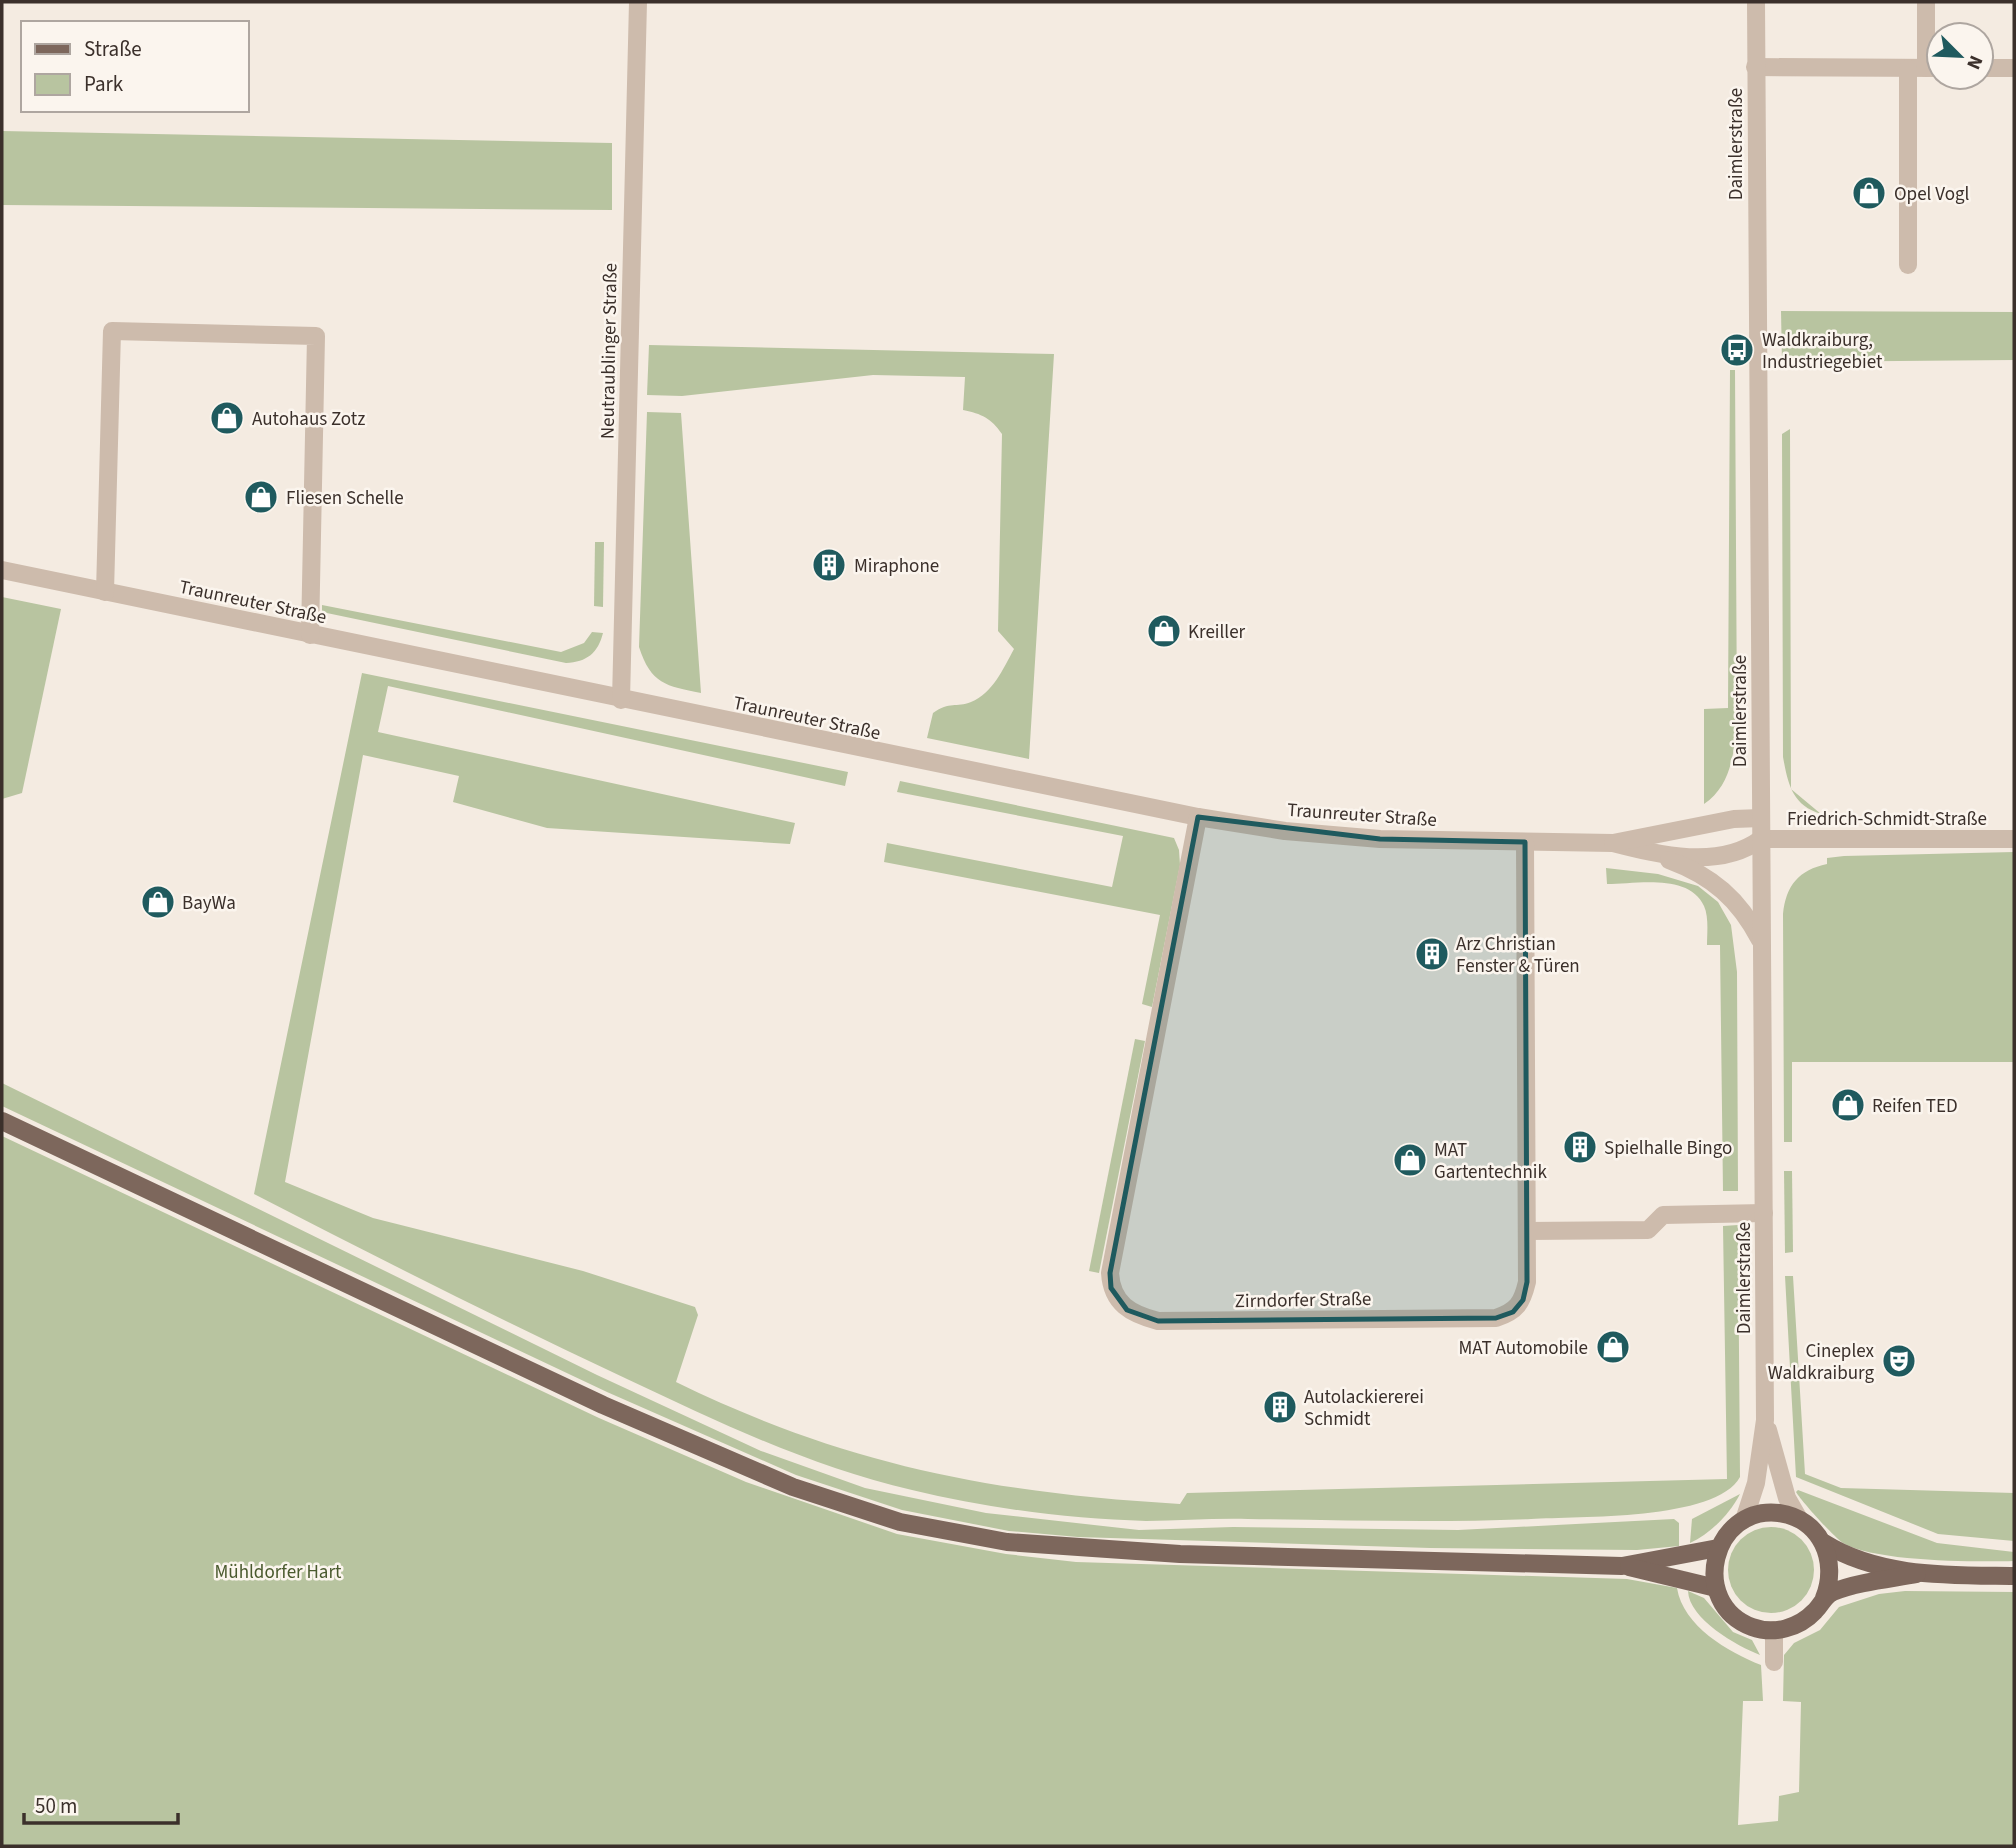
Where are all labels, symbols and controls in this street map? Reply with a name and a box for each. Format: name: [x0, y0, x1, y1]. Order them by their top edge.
legend: [21, 21, 248, 112]
north arrow: [1925, 21, 1995, 91]
text: Straße: [84, 34, 142, 64]
text: N: [1959, 51, 1989, 74]
text: Park: [84, 69, 124, 99]
street label: Daimlerstraße: [1723, 88, 1750, 200]
shop icon: Opel Vogl: [1850, 174, 1888, 212]
place label: Opel Vogl: [1894, 181, 1970, 208]
street label: Neutraublinger Straße: [594, 263, 625, 439]
place label: Waldkraiburg, Industriegebiet: [1762, 327, 1883, 376]
bus stop icon: Waldkraiburg, Industriegebiet: [1718, 331, 1756, 369]
shop icon: Autohaus Zotz: [208, 399, 246, 437]
place label: Autohaus Zotz: [252, 406, 365, 433]
shop icon: Fliesen Schelle: [242, 478, 280, 516]
place label: Fliesen Schelle: [286, 485, 404, 512]
building icon: Miraphone: [810, 546, 848, 584]
place label: Miraphone: [854, 553, 939, 580]
street label: Traunreuter Straße: [176, 574, 329, 631]
shop icon: Kreiller: [1145, 612, 1183, 650]
place label: Kreiller: [1188, 619, 1246, 646]
street label: Daimlerstraße: [1727, 655, 1754, 767]
street label: Traunreuter Straße: [730, 690, 883, 747]
street label: Traunreuter Straße: [1286, 797, 1438, 834]
street label: Friedrich-Schmidt-Straße: [1787, 806, 1987, 833]
shop icon: BayWa: [139, 883, 177, 921]
place label: BayWa: [182, 890, 236, 917]
place label: Arz Christian Fenster & Türen: [1456, 931, 1580, 980]
building icon: Arz Christian Fenster & Türen: [1413, 935, 1451, 973]
shop icon: Reifen TED: [1829, 1086, 1867, 1124]
place label: Reifen TED: [1872, 1093, 1958, 1120]
building icon: Spielhalle Bingo: [1561, 1128, 1599, 1166]
place label: Spielhalle Bingo: [1604, 1135, 1732, 1162]
place label: MAT Gartentechnik: [1434, 1137, 1548, 1186]
shop icon: MAT Gartentechnik: [1391, 1141, 1429, 1179]
street label: Daimlerstraße: [1731, 1222, 1758, 1334]
street label: Zirndorfer Straße: [1234, 1286, 1372, 1315]
shop icon: MAT Automobile: [1594, 1328, 1632, 1366]
place label: MAT Automobile: [1458, 1335, 1588, 1362]
place label: Cineplex Waldkraiburg: [1768, 1338, 1875, 1387]
theatre icon: Cineplex Waldkraiburg: [1880, 1342, 1918, 1380]
place label: Autolackiererei Schmidt: [1304, 1384, 1424, 1433]
building icon: Autolackiererei Schmidt: [1261, 1388, 1299, 1426]
park label: Mühldorfer Hart: [215, 1559, 342, 1586]
scale bar: [24, 1782, 178, 1826]
text: 50 m: [35, 1791, 77, 1821]

